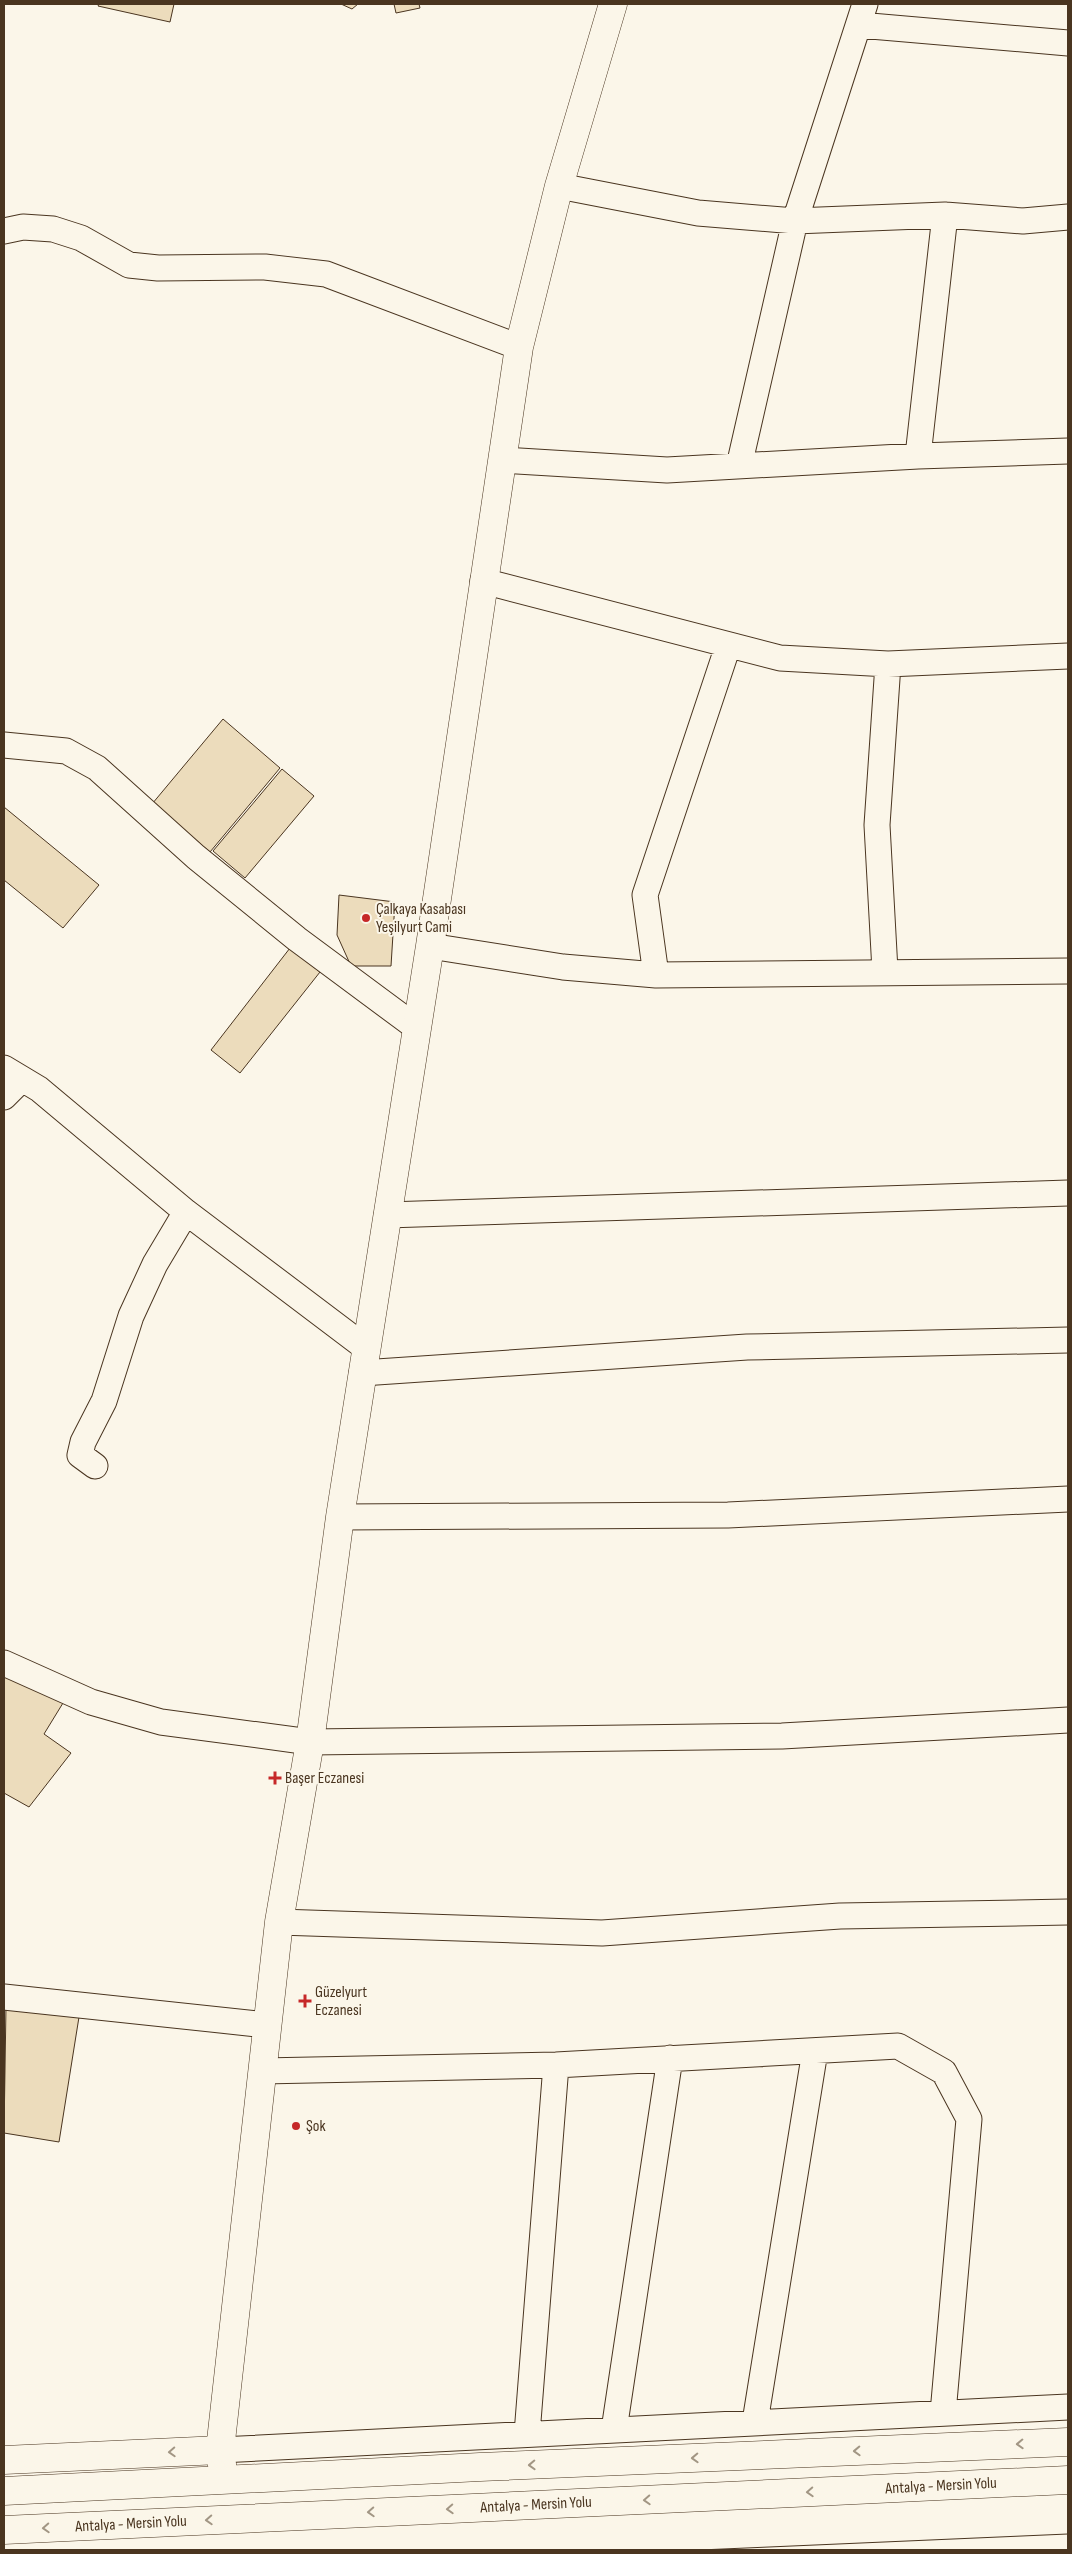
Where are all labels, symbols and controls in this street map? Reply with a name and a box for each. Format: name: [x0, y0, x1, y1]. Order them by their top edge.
place label: Çalkaya Kasabası Yeşilyurt Cami: [376, 900, 466, 937]
marker: Çalkaya Kasabası Yeşilyurt Cami: [360, 912, 372, 924]
place label: Başer Eczanesi: [285, 1769, 364, 1788]
marker: Başer Eczanesi: [269, 1772, 281, 1784]
place label: Güzelyurt Eczanesi: [315, 1983, 367, 2020]
marker: Güzelyurt Eczanesi: [299, 1995, 311, 2007]
place label: Şok: [306, 2117, 326, 2136]
marker: Şok: [290, 2120, 302, 2132]
one-way arrow: [1015, 2439, 1023, 2450]
one-way arrow: [853, 2446, 860, 2456]
one-way arrow: [167, 2447, 175, 2458]
one-way arrow: [691, 2453, 698, 2463]
one-way arrow: [528, 2459, 536, 2470]
street label: Antalya - Mersin Yolu: [884, 2474, 997, 2498]
one-way arrow: [806, 2487, 814, 2497]
street label: Antalya - Mersin Yolu: [479, 2493, 592, 2517]
one-way arrow: [643, 2494, 651, 2505]
one-way arrow: [446, 2503, 454, 2514]
one-way arrow: [367, 2507, 375, 2518]
street label: Antalya - Mersin Yolu: [74, 2512, 187, 2536]
one-way arrow: [204, 2515, 212, 2525]
one-way arrow: [42, 2522, 50, 2533]

